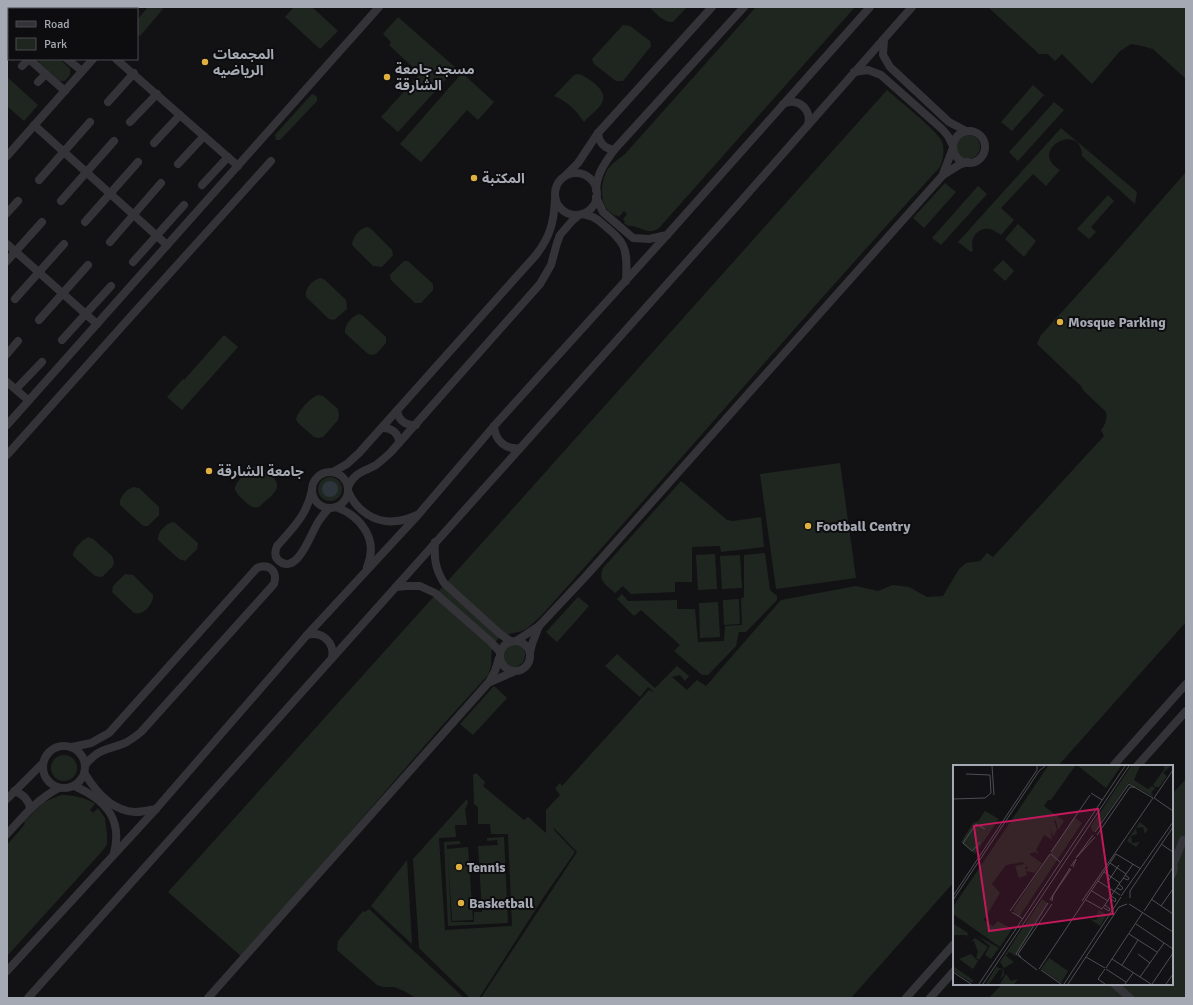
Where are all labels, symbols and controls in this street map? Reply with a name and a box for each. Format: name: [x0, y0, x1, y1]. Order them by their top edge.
legend: [8, 8, 138, 60]
text: Road: [44, 17, 70, 32]
text: Park: [44, 37, 67, 52]
place label: المجمعات الرياضيه: [213, 46, 274, 79]
marker: المجمعات الرياضيه: [200, 57, 210, 67]
place label: مسجد جامعة الشارقة: [395, 61, 475, 94]
marker: مسجد جامعة الشارقة: [382, 72, 392, 82]
place label: المكتبة: [482, 170, 525, 187]
marker: المكتبة: [469, 173, 479, 183]
place label: Mosque Parking: [1068, 314, 1166, 331]
marker: Mosque Parking: [1055, 317, 1065, 327]
place label: جامعة الشارقة: [217, 463, 304, 480]
marker: جامعة الشارقة: [204, 466, 214, 476]
place label: Football Centry: [816, 518, 911, 535]
marker: Football Centry: [803, 521, 813, 531]
inset map: [953, 765, 1173, 985]
place label: Tennis: [467, 859, 506, 876]
marker: Tennis: [454, 862, 464, 872]
place label: Basketball: [469, 895, 534, 912]
marker: Basketball: [456, 898, 466, 908]

